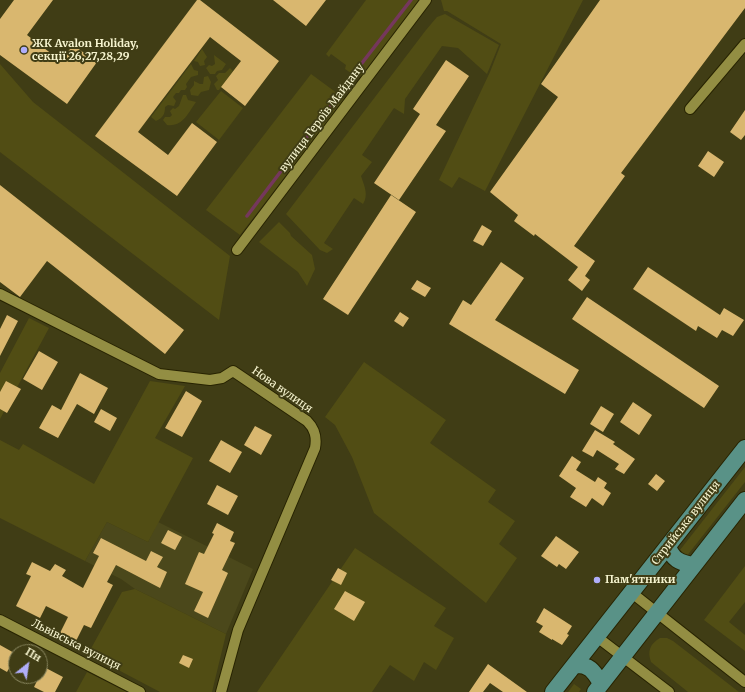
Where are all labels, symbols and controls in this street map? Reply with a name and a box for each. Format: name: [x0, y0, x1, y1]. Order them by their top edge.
place label: ЖК Avalon Holiday, секції 26,27,28,29: [32, 37, 138, 63]
marker: ЖК Avalon Holiday, секції 26,27,28,29: [19, 45, 29, 55]
street label: вулиця Героїв Майдану: [277, 61, 367, 175]
street label: Нова вулиця: [249, 364, 315, 416]
street label: Стрийська вулиця: [649, 478, 723, 568]
place label: Пам'ятники: [605, 573, 675, 587]
marker: Пам'ятники: [592, 575, 602, 585]
street label: Львівська вулиця: [29, 617, 123, 673]
north arrow: [8, 644, 48, 684]
text: Пн: [23, 644, 44, 665]

